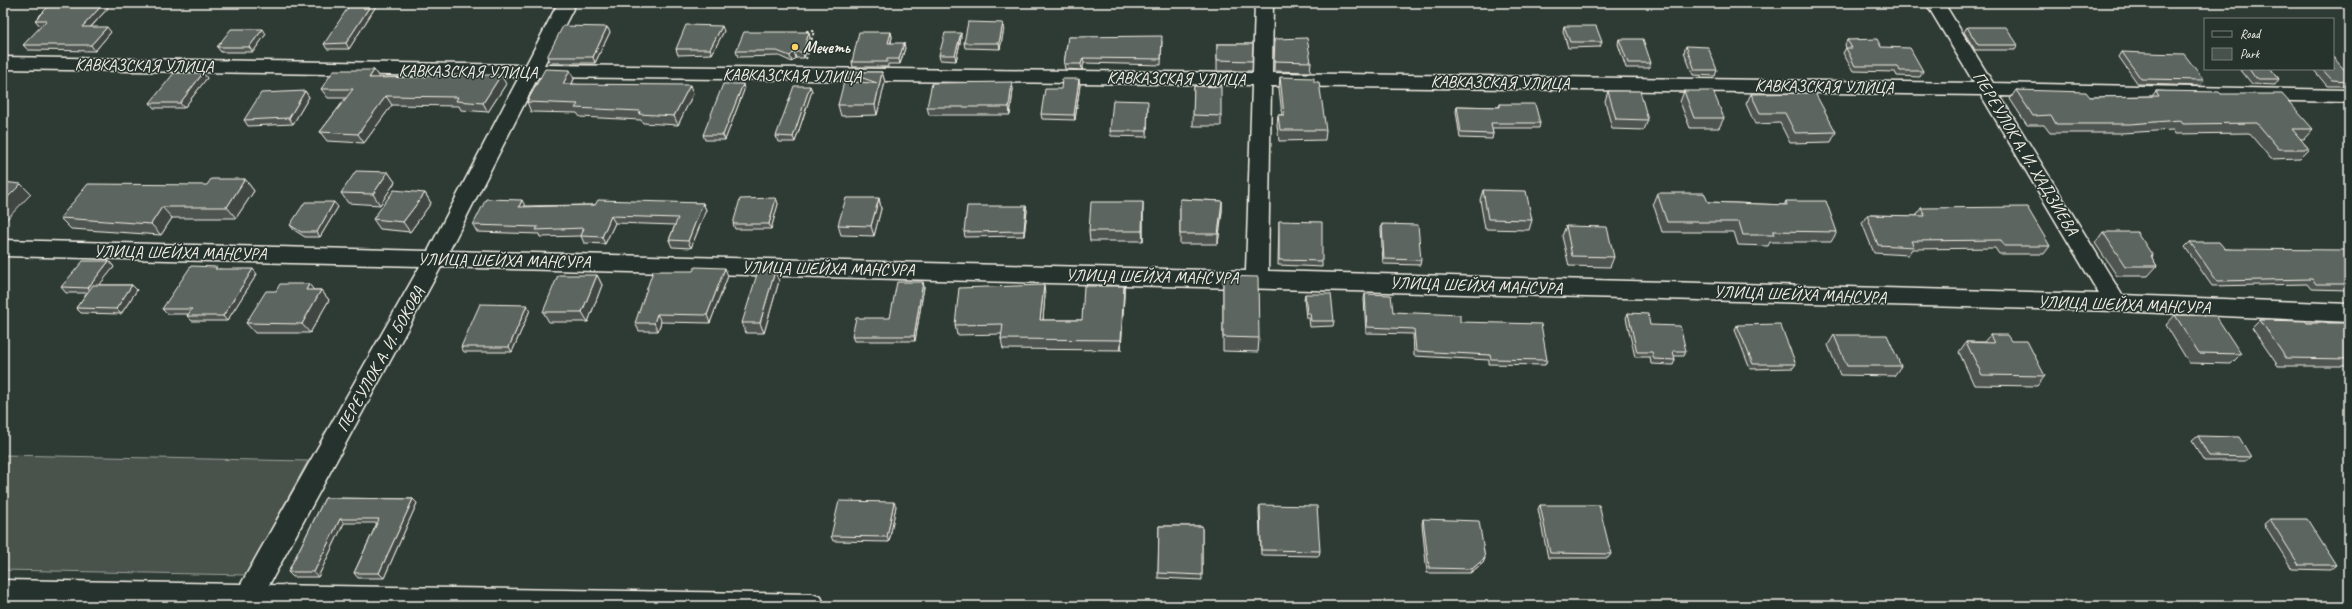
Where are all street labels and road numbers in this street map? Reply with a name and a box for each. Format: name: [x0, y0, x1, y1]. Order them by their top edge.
street label: КАВКАЗСКАЯ УЛИЦА: [74, 54, 215, 77]
street label: КАВКАЗСКАЯ УЛИЦА: [398, 60, 539, 83]
street label: КАВКАЗСКАЯ УЛИЦА: [722, 64, 863, 87]
street label: КАВКАЗСКАЯ УЛИЦА: [1106, 67, 1247, 90]
street label: ПЕРЕУЛОК А. И. ХАДЗИЕВА: [1968, 68, 2084, 240]
street label: КАВКАЗСКАЯ УЛИЦА: [1430, 71, 1571, 94]
street label: КАВКАЗСКАЯ УЛИЦА: [1754, 75, 1895, 98]
street label: УЛИЦА ШЕЙХА МАНСУРА: [94, 240, 268, 265]
street label: УЛИЦА ШЕЙХА МАНСУРА: [418, 248, 592, 273]
street label: УЛИЦА ШЕЙХА МАНСУРА: [742, 256, 916, 281]
street label: УЛИЦА ШЕЙХА МАНСУРА: [1066, 264, 1240, 289]
street label: УЛИЦА ШЕЙХА МАНСУРА: [1389, 272, 1564, 299]
street label: УЛИЦА ШЕЙХА МАНСУРА: [1713, 281, 1888, 308]
street label: ПЕРЕУЛОК А. И. БОКОВА: [332, 283, 429, 436]
street label: УЛИЦА ШЕЙХА МАНСУРА: [2037, 291, 2212, 318]

